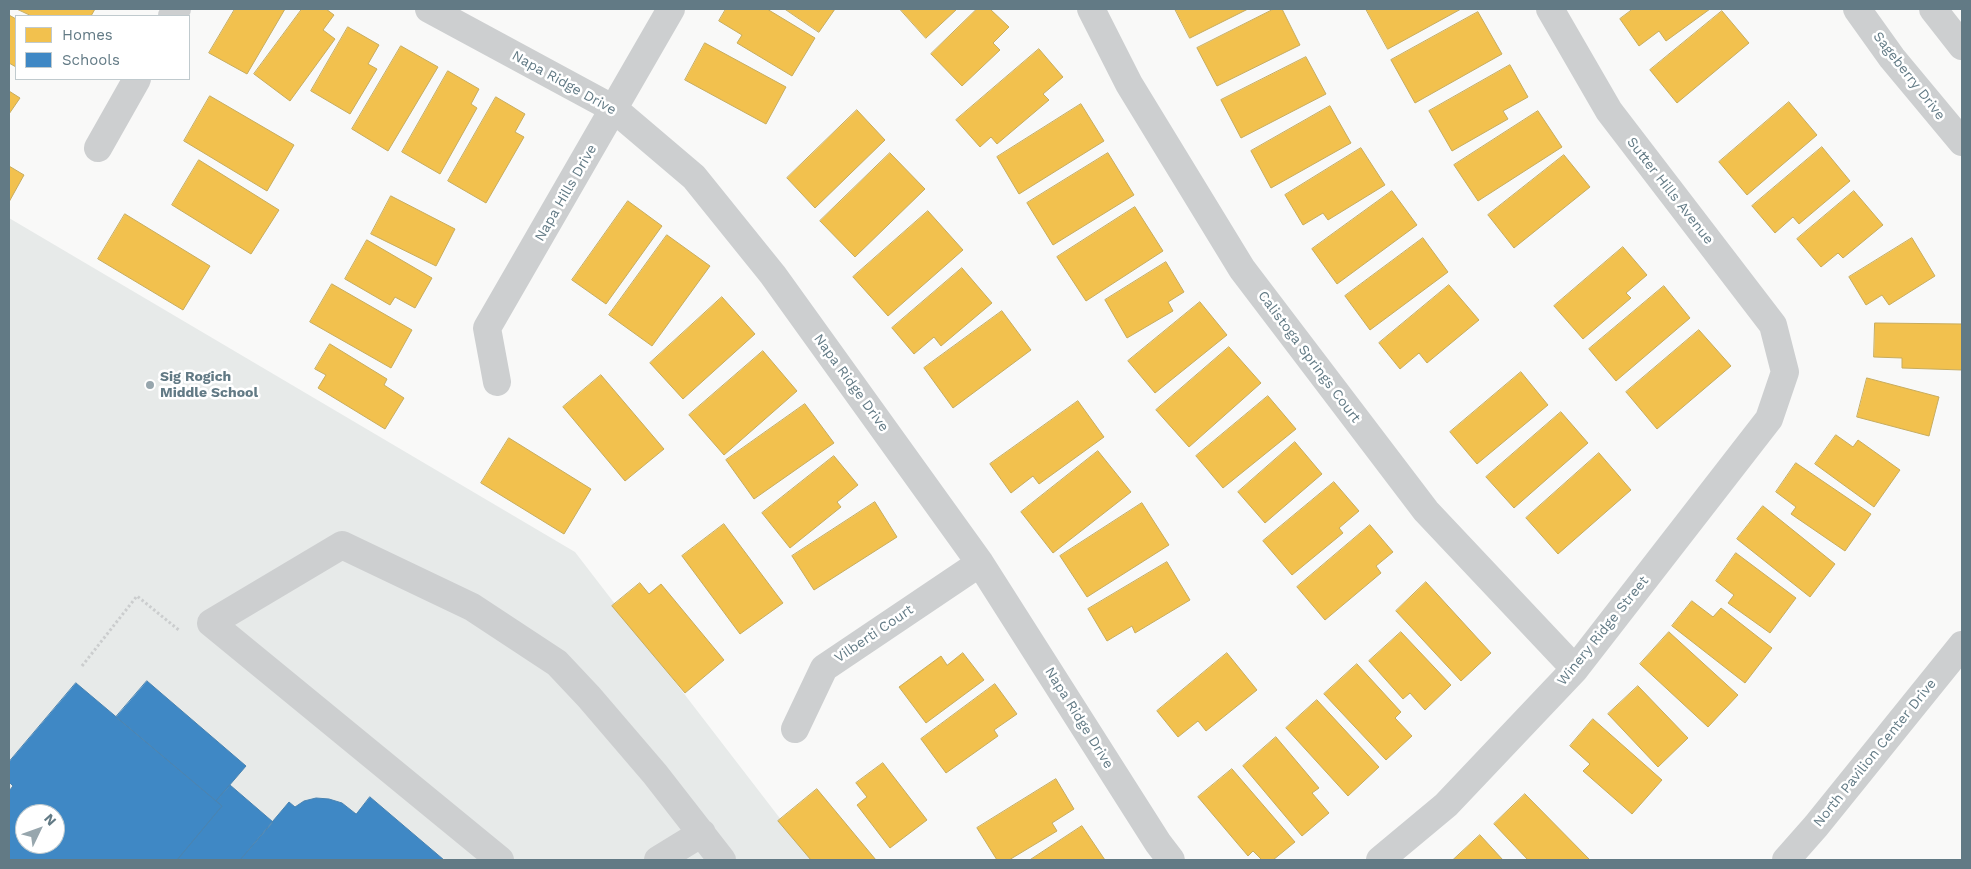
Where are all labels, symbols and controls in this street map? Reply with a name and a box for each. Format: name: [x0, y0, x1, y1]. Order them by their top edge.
legend: [15, 15, 190, 80]
text: Homes: [62, 26, 113, 44]
street label: Sageberry Drive: [1869, 29, 1949, 123]
street label: Napa Ridge Drive: [509, 47, 619, 119]
text: Schools: [62, 51, 120, 69]
street label: Sutter Hills Avenue: [1623, 134, 1717, 248]
street label: Napa Hills Drive: [531, 142, 601, 244]
street label: Calistoga Springs Court: [1254, 288, 1364, 426]
street label: Napa Ridge Drive: [810, 331, 892, 435]
place label: Sig Rogich Middle School: [160, 369, 258, 402]
marker: Sig Rogich Middle School: [144, 379, 156, 391]
street label: Winery Ridge Street: [1554, 573, 1652, 689]
street label: Vilberti Court: [831, 601, 917, 667]
street label: Napa Ridge Drive: [1041, 664, 1117, 772]
street label: North Pavilion Center Drive: [1810, 676, 1940, 830]
north arrow: [15, 804, 65, 854]
text: N: [41, 810, 60, 829]

